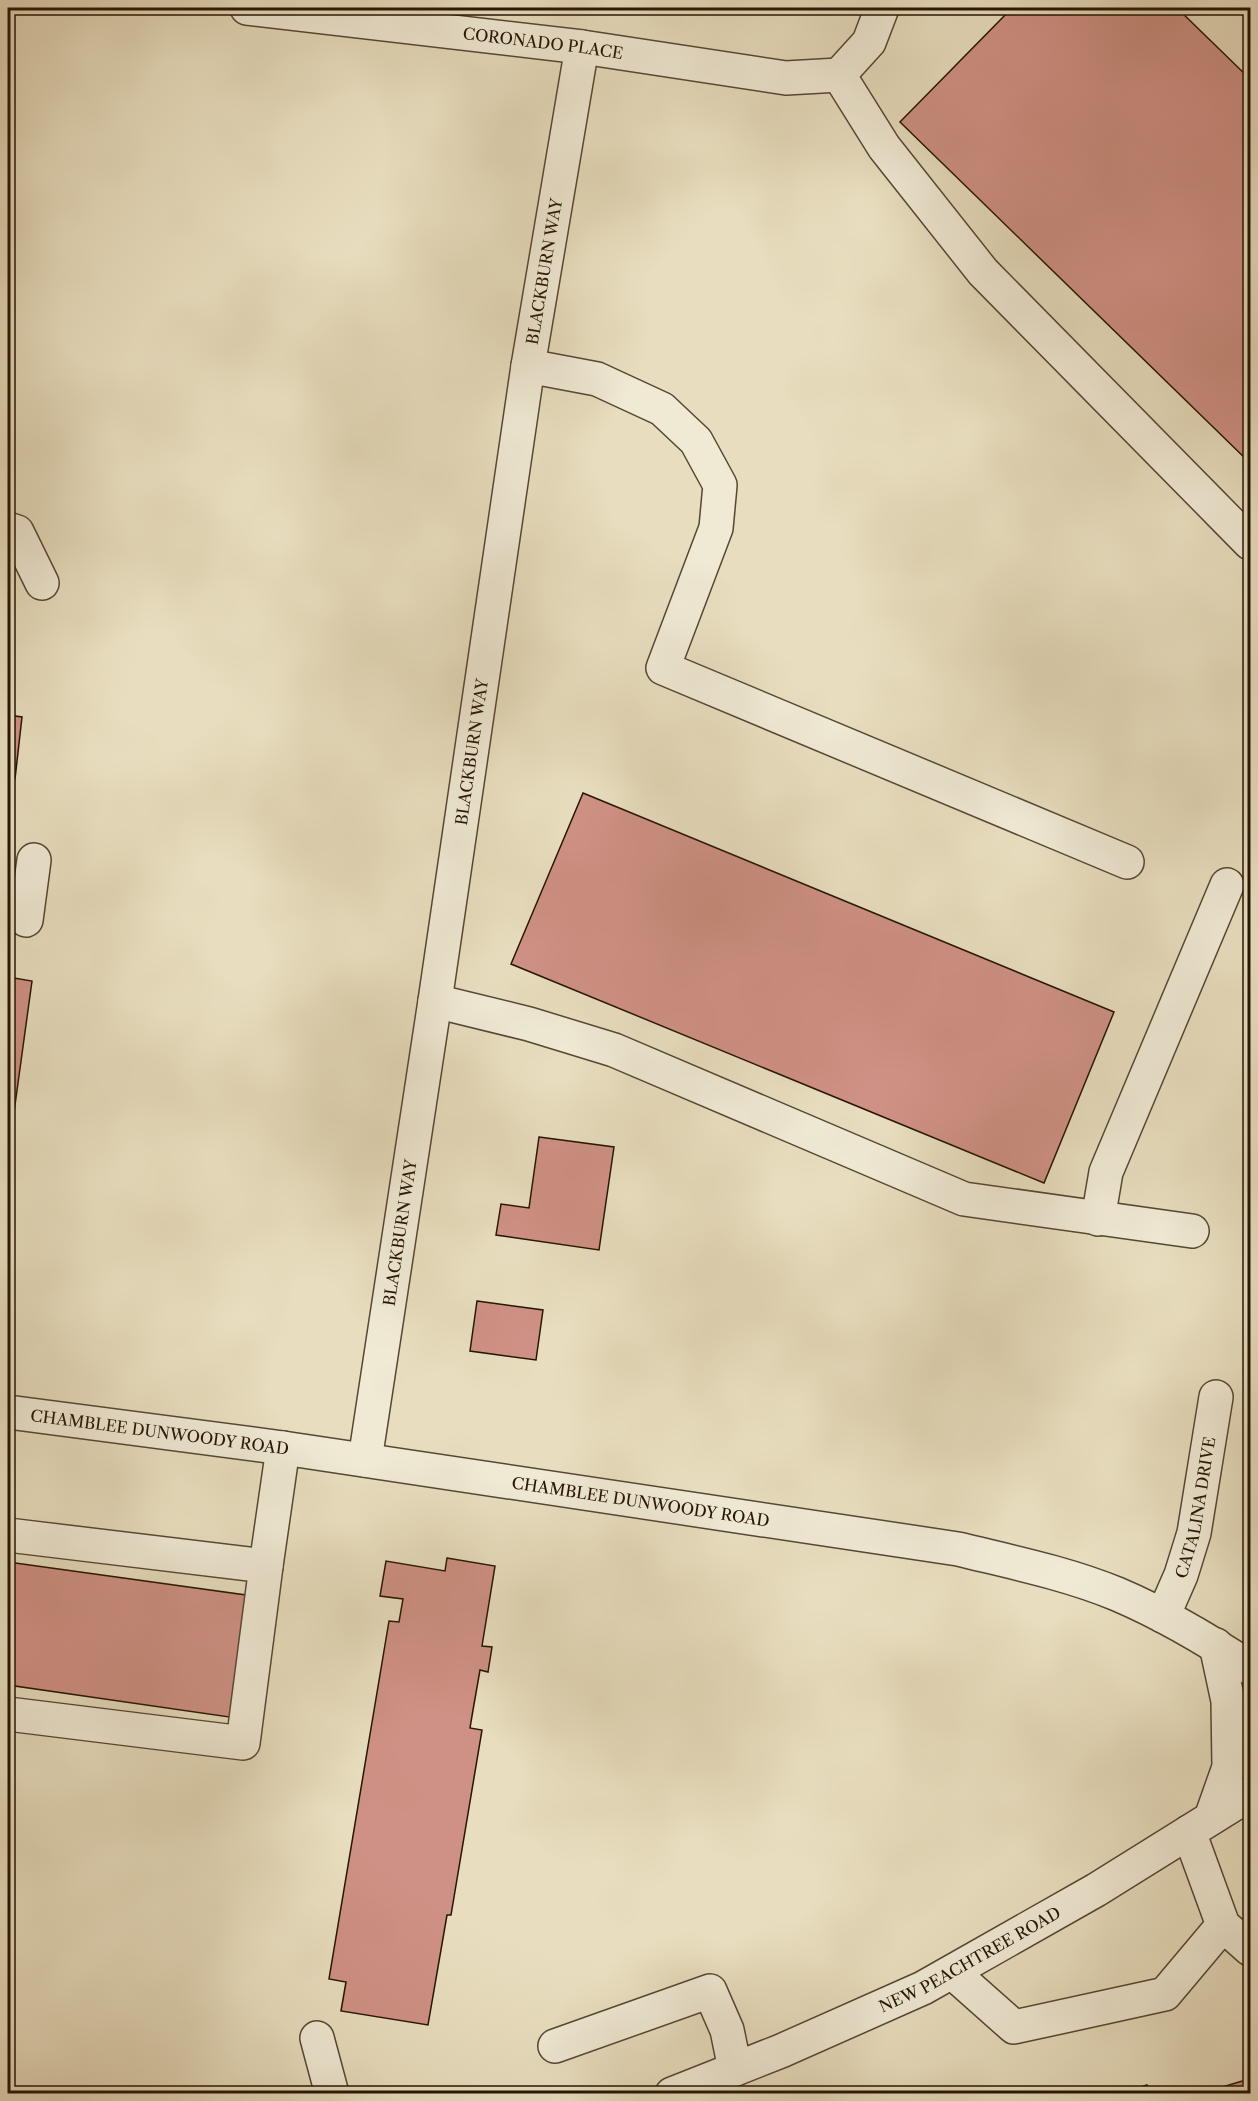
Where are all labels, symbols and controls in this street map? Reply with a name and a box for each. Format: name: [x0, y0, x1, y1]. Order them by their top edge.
street label: CORONADO PLACE: [462, 23, 624, 63]
street label: BLACKBURN WAY: [522, 196, 566, 346]
street label: BLACKBURN WAY: [451, 677, 492, 827]
street label: BLACKBURN WAY: [379, 1157, 421, 1307]
street label: CHAMBLEE DUNWOODY ROAD: [29, 1405, 290, 1459]
street label: CATALINA DRIVE: [1171, 1435, 1219, 1581]
street label: CHAMBLEE DUNWOODY ROAD: [510, 1472, 771, 1531]
street label: NEW PEACHTREE ROAD: [876, 1902, 1064, 2016]

